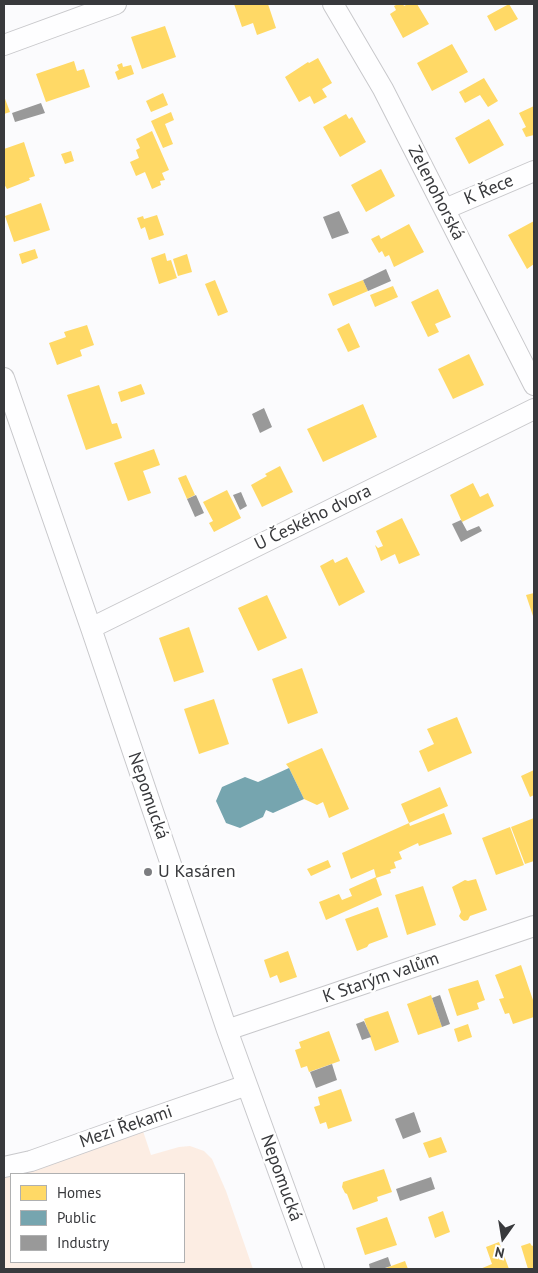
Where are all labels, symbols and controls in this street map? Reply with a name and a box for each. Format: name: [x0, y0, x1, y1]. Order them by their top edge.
street label: Zelenohorská: [403, 142, 469, 244]
street label: K Řece: [461, 170, 517, 210]
street label: U Českého dvora: [251, 480, 375, 556]
street label: Nepomucká: [123, 750, 173, 842]
place label: U Kasáren: [158, 861, 236, 883]
marker: U Kasáren: [142, 866, 154, 878]
street label: K Starým valům: [320, 948, 442, 1008]
street label: Mezi Řekami: [77, 1101, 175, 1153]
street label: Nepomucká: [255, 1132, 307, 1224]
legend: [10, 1173, 185, 1263]
text: Homes: [57, 1183, 101, 1202]
text: Public: [57, 1208, 96, 1227]
north arrow: [478, 1213, 528, 1263]
text: Industry: [57, 1233, 109, 1252]
text: N: [493, 1243, 506, 1262]

